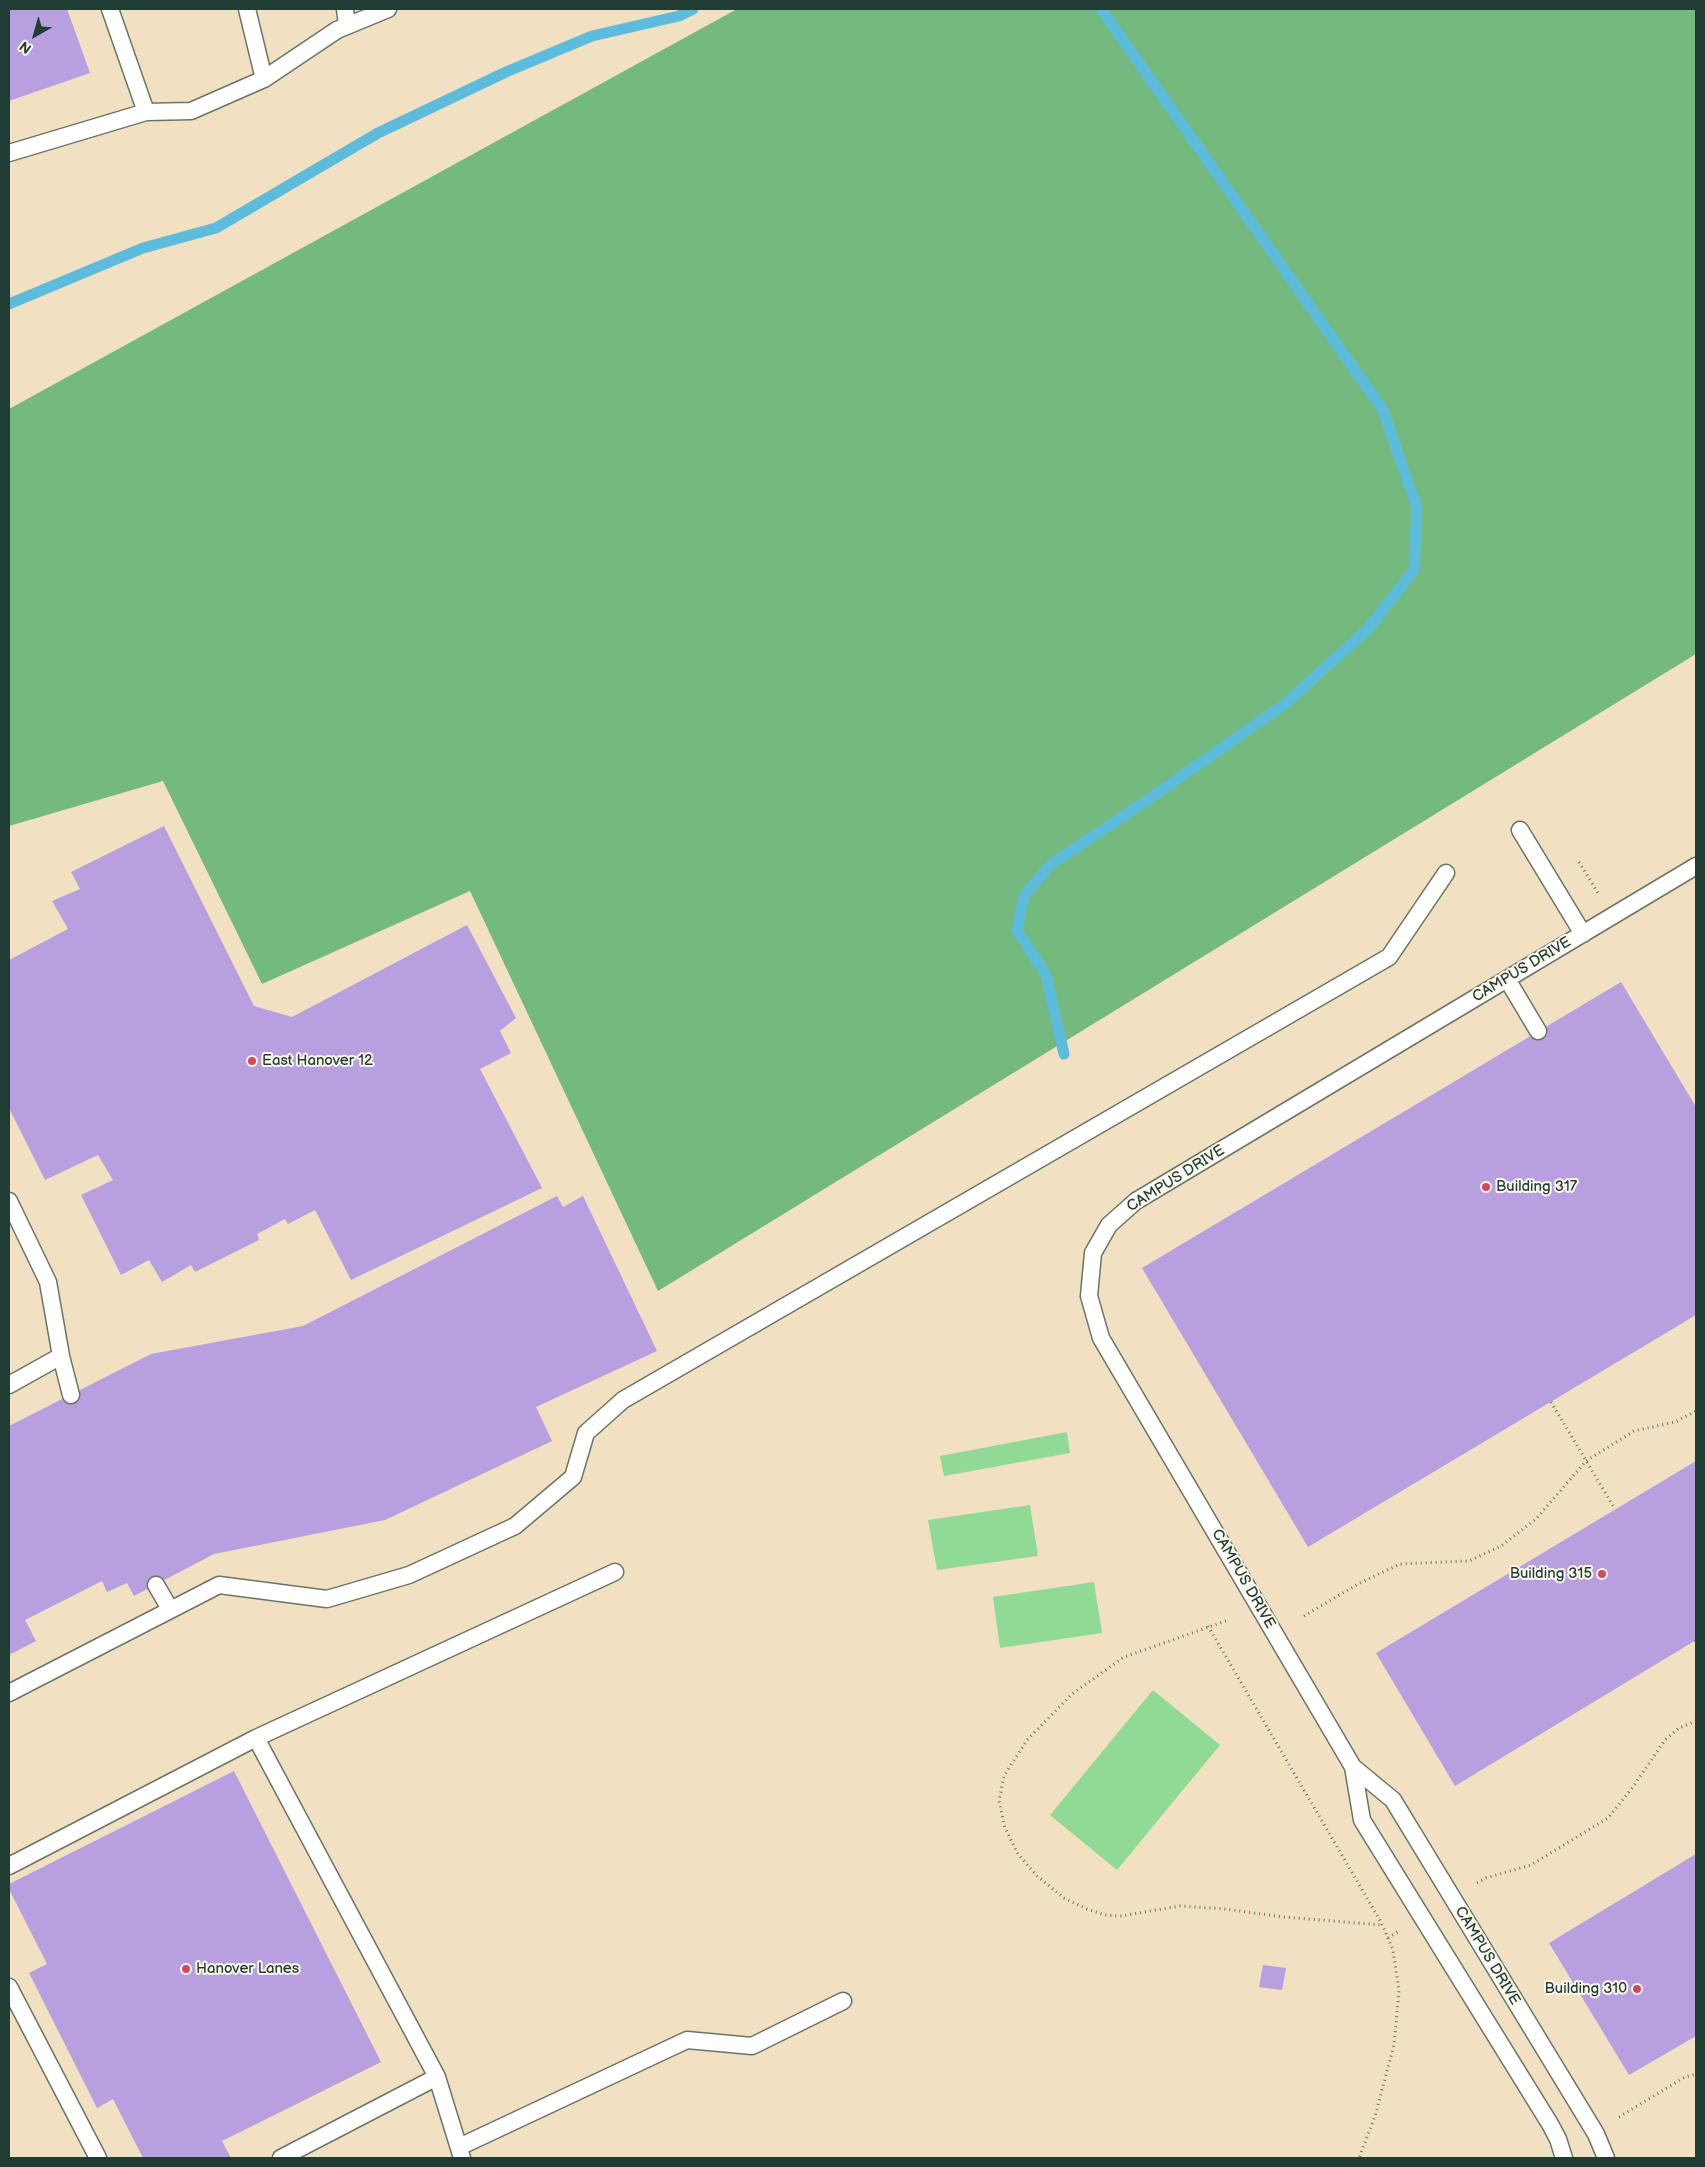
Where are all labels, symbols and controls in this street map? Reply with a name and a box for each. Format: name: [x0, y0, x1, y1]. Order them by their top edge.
north arrow: [10, 10, 60, 60]
text: N: [16, 37, 35, 57]
street label: CAMPUS DRIVE: [1469, 934, 1575, 1006]
place label: East Hanover 12: [262, 1052, 373, 1070]
marker: East Hanover 12: [246, 1055, 258, 1067]
street label: CAMPUS DRIVE: [1124, 1142, 1228, 1216]
place label: Building 317: [1496, 1178, 1577, 1196]
marker: Building 317: [1480, 1181, 1492, 1193]
street label: CAMPUS DRIVE: [1207, 1526, 1279, 1632]
place label: Building 315: [1510, 1565, 1592, 1583]
marker: Building 315: [1596, 1568, 1608, 1580]
street label: CAMPUS DRIVE: [1451, 1903, 1523, 2009]
place label: Hanover Lanes: [196, 1960, 299, 1978]
marker: Hanover Lanes: [180, 1963, 192, 1975]
place label: Building 310: [1545, 1980, 1627, 1998]
marker: Building 310: [1631, 1983, 1643, 1995]

